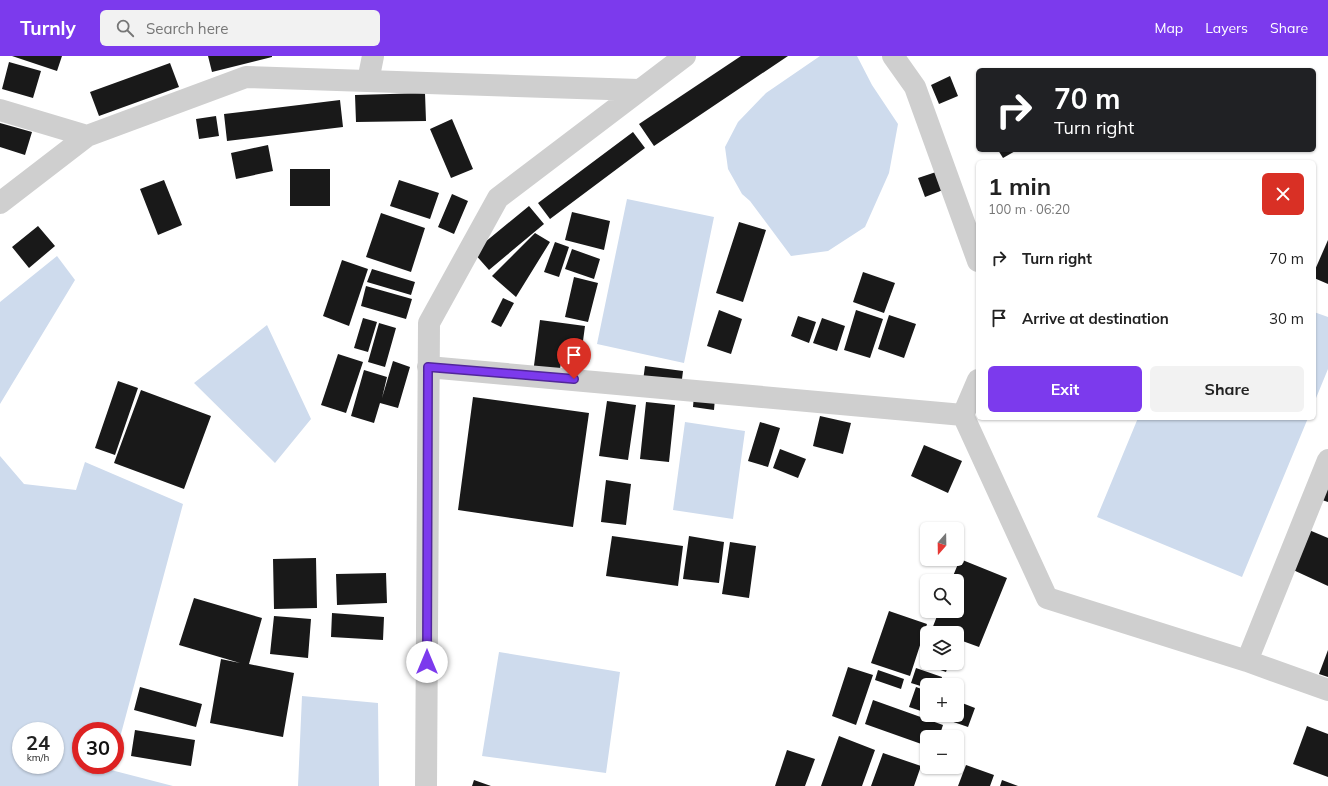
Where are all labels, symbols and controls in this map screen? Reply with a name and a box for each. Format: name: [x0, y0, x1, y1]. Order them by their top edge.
search box: [100, 10, 380, 46]
text: Turnly: [20, 16, 76, 40]
icon: search: [114, 17, 136, 39]
text: Search here: [146, 19, 228, 38]
text: Map: [1154, 19, 1183, 37]
text: Layers: [1205, 19, 1248, 37]
text: Share: [1270, 19, 1308, 37]
text: 70 m: [1054, 81, 1120, 116]
icon: right: [988, 84, 1040, 136]
text: Turn right: [1054, 116, 1134, 139]
text: 1 min: [988, 171, 1051, 201]
button: close: [1262, 173, 1304, 215]
text: 100 m · 06:20: [988, 201, 1070, 217]
icon: right: [988, 247, 1010, 269]
text: Turn right: [1022, 249, 1092, 268]
text: 70 m: [1269, 249, 1304, 268]
icon: arrive: [988, 307, 1010, 329]
text: Arrive at destination: [1022, 309, 1169, 328]
text: 30 m: [1269, 309, 1304, 328]
pin: [557, 338, 591, 379]
icon: arrive: [563, 344, 585, 366]
button: Exit: [988, 366, 1142, 412]
button: Share: [1150, 366, 1304, 412]
north arrow: [920, 522, 964, 566]
map controls: [920, 522, 964, 774]
button: search: [920, 574, 964, 618]
button: layers: [920, 626, 964, 670]
position arrow: [406, 641, 448, 683]
button: +: [920, 678, 964, 722]
speed limit sign: 30: [72, 722, 124, 774]
text: 24: [26, 730, 50, 755]
button: −: [920, 730, 964, 774]
text: km/h: [27, 751, 49, 764]

